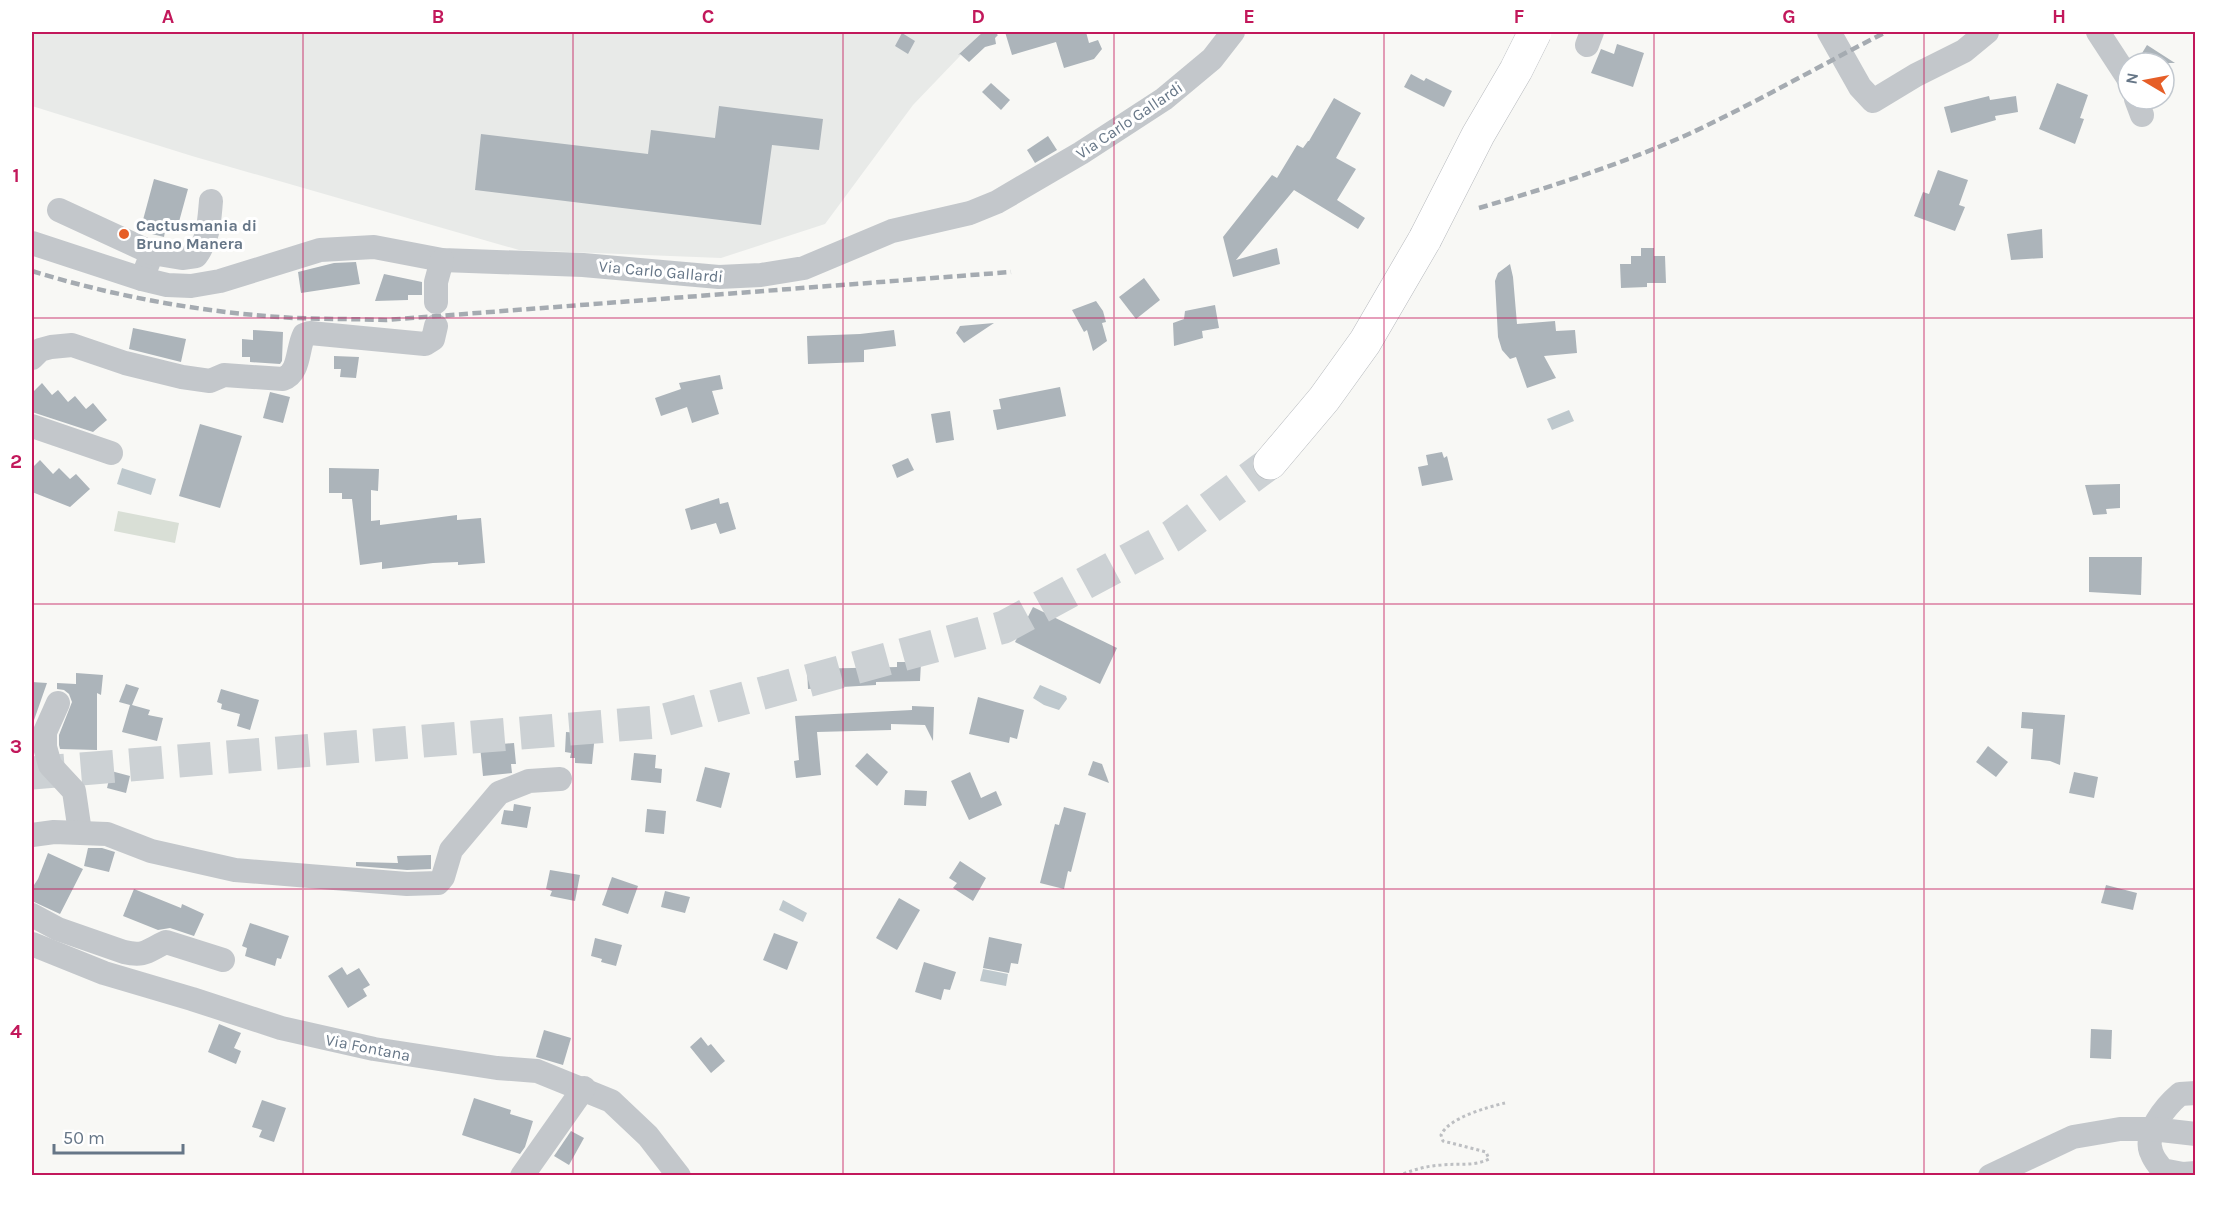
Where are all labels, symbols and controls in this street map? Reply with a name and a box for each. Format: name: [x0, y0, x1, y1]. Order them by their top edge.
text: A: [162, 5, 175, 28]
text: B: [432, 5, 444, 28]
text: C: [702, 5, 714, 28]
text: D: [971, 5, 985, 28]
text: E: [1243, 5, 1255, 28]
text: F: [1514, 5, 1525, 28]
text: G: [1782, 5, 1796, 28]
text: H: [2052, 5, 2066, 28]
north arrow: [2116, 51, 2176, 111]
text: N: [2121, 71, 2142, 86]
street label: Via Carlo Gallardi: [1072, 78, 1186, 163]
text: 1: [12, 164, 20, 187]
place label: Cactusmania di Bruno Manera: [136, 216, 257, 253]
marker: Cactusmania di Bruno Manera: [117, 227, 131, 241]
street label: Via Carlo Gallardi: [598, 257, 724, 286]
text: 2: [10, 450, 22, 473]
text: 3: [10, 735, 22, 758]
text: 4: [10, 1020, 22, 1043]
street label: Via Fontana: [324, 1030, 412, 1065]
scale bar: [54, 1117, 183, 1155]
text: 50 m: [63, 1127, 105, 1149]

